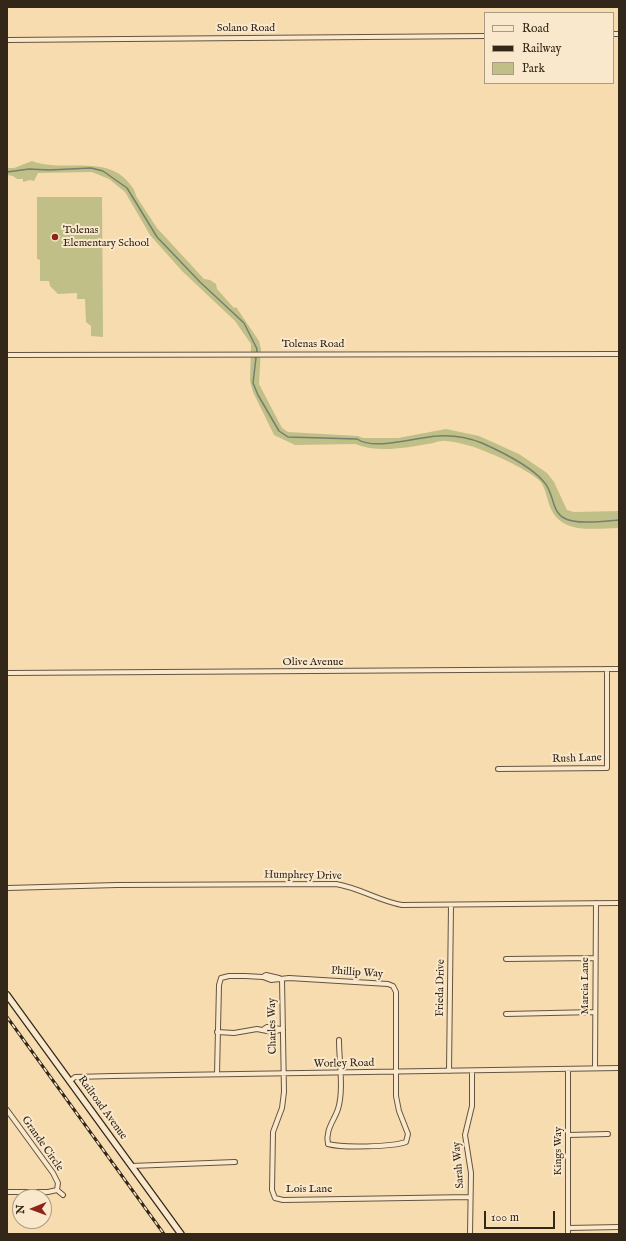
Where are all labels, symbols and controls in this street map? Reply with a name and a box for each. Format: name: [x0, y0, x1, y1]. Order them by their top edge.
legend: [484, 12, 614, 84]
text: Road: [522, 21, 549, 36]
street label: Solano Road: [217, 22, 275, 36]
text: Railway: [522, 41, 561, 56]
text: Park: [522, 61, 545, 76]
place label: Tolenas Elementary School: [63, 224, 149, 250]
marker: Tolenas Elementary School: [50, 232, 60, 242]
street label: Tolenas Road: [282, 338, 344, 352]
street label: Olive Avenue: [283, 656, 343, 670]
street label: Rush Lane: [552, 752, 602, 766]
street label: Humphrey Drive: [264, 869, 342, 883]
street label: Marcia Lane: [579, 957, 593, 1015]
street label: Frieda Drive: [434, 959, 448, 1017]
street label: Phillip Way: [330, 965, 384, 981]
street label: Charles Way: [266, 998, 280, 1054]
street label: Worley Road: [314, 1057, 374, 1071]
street label: Railroad Avenue: [74, 1074, 130, 1142]
street label: Grande Circle: [18, 1114, 66, 1174]
street label: Kings Way: [552, 1127, 566, 1175]
street label: Sarah Way: [450, 1141, 468, 1189]
street label: Lois Lane: [286, 1183, 332, 1197]
north arrow: [12, 1189, 52, 1229]
scale bar: [486, 1203, 557, 1229]
text: N: [14, 1204, 28, 1214]
text: 100 m: [491, 1210, 519, 1225]

